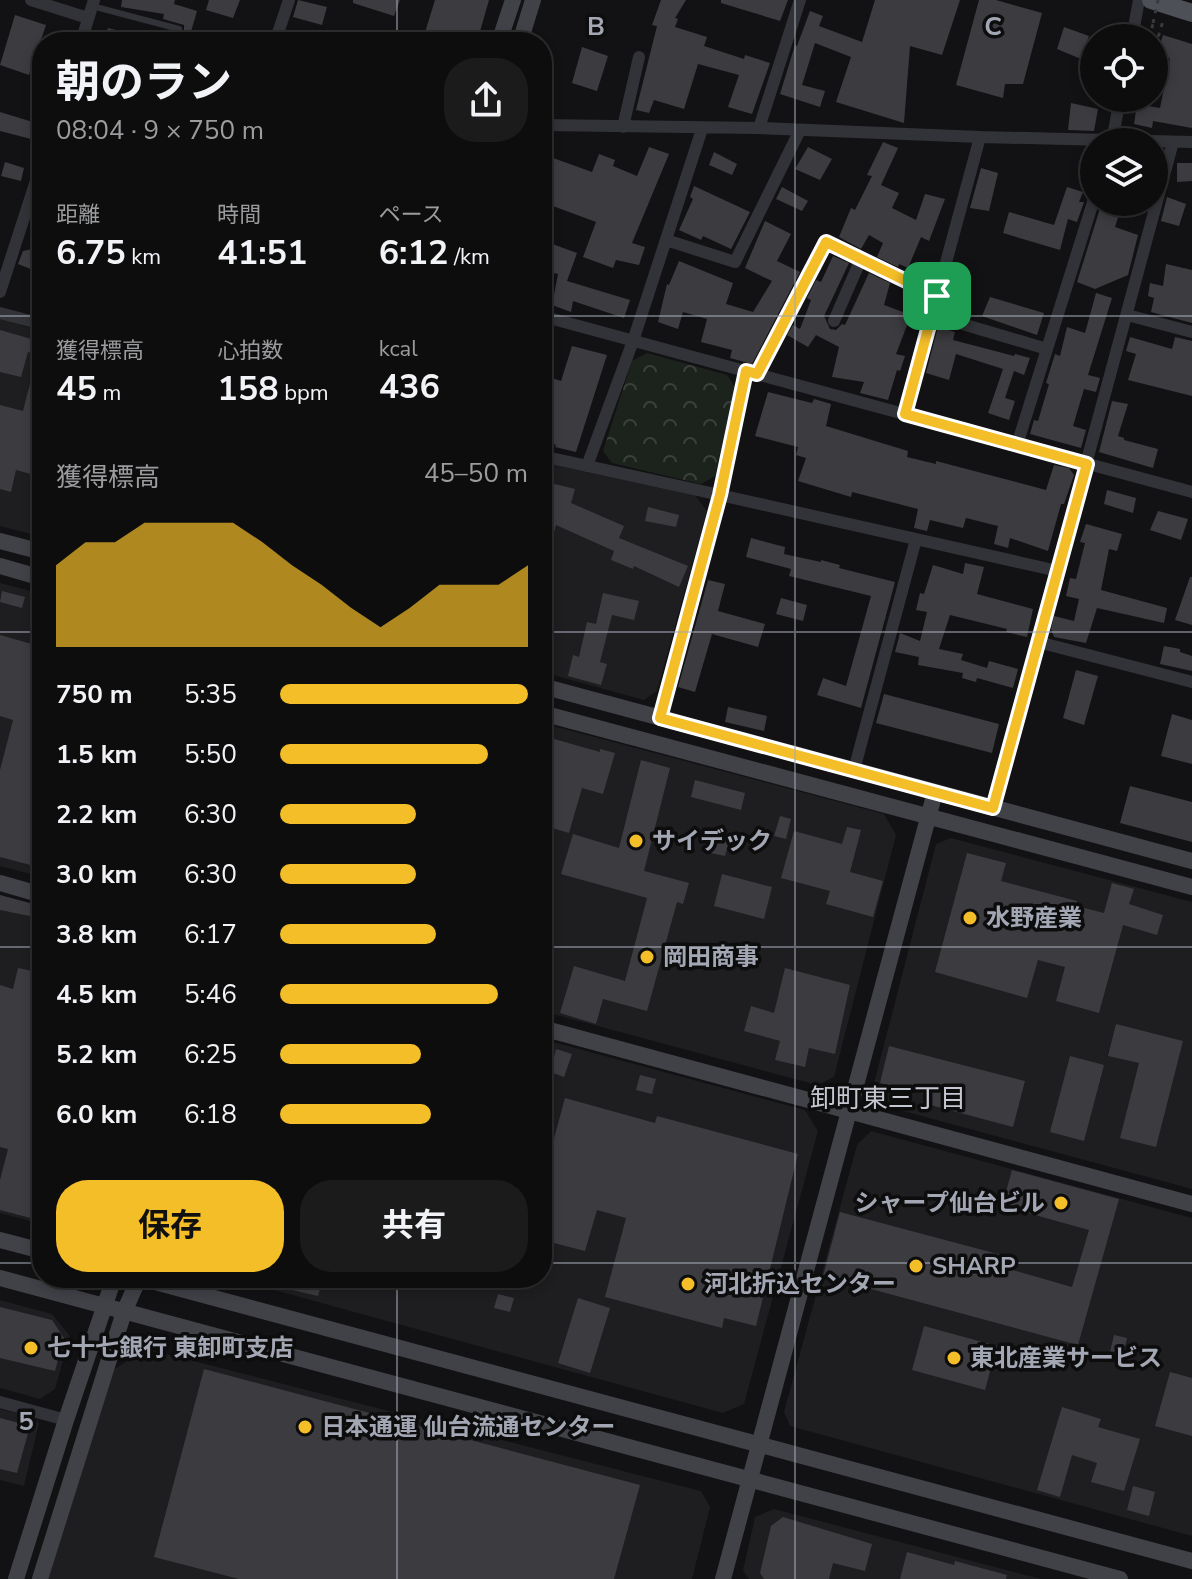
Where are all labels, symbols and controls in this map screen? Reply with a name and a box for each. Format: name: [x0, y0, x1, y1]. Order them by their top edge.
text: B: [587, 9, 605, 44]
text: C: [984, 9, 1002, 44]
map controls: [1080, 24, 1168, 216]
button: locate: [1080, 24, 1168, 112]
text: 朝のラン: [56, 53, 232, 113]
button: share: [444, 58, 528, 142]
text: 08:04 · 9 × 750 m: [56, 113, 264, 148]
button: layers: [1080, 128, 1168, 216]
text: 距離: [56, 200, 100, 230]
text: 時間: [217, 200, 261, 230]
text: ペース: [379, 200, 444, 230]
text: 6.75: [56, 230, 126, 276]
text: 41:51: [217, 230, 307, 276]
text: 6:12: [379, 230, 448, 276]
text: km: [126, 242, 161, 272]
text: /km: [448, 242, 490, 272]
pin: [903, 262, 971, 330]
icon: arrive: [915, 274, 959, 318]
text: kcal: [379, 334, 418, 364]
text: 獲得標高: [56, 336, 144, 366]
text: 心拍数: [217, 336, 283, 366]
text: 436: [379, 364, 440, 410]
text: 45: [56, 366, 97, 412]
text: 158: [217, 366, 279, 412]
text: m: [97, 378, 121, 408]
text: bpm: [279, 378, 329, 408]
text: 45–50 m: [424, 456, 528, 491]
text: 獲得標高: [56, 460, 160, 495]
text: 750 m: [56, 677, 133, 712]
text: 5:35: [184, 677, 237, 712]
text: 1.5 km: [56, 737, 137, 772]
text: 5:50: [184, 737, 237, 772]
text: 2.2 km: [56, 797, 137, 832]
text: 6:30: [184, 797, 237, 832]
place label: サイデック: [652, 825, 772, 857]
marker: サイデック: [627, 832, 645, 850]
text: 3.0 km: [56, 857, 137, 892]
text: 6:30: [184, 857, 237, 892]
place label: 水野産業: [986, 902, 1082, 934]
marker: 水野産業: [961, 909, 979, 927]
text: 3.8 km: [56, 917, 137, 952]
text: 6:17: [184, 917, 237, 952]
place label: 岡田商事: [663, 941, 759, 973]
marker: 岡田商事: [638, 948, 656, 966]
text: 4.5 km: [56, 977, 137, 1012]
text: 5:46: [184, 977, 237, 1012]
text: 5.2 km: [56, 1037, 137, 1072]
text: 6:25: [184, 1037, 237, 1072]
district label: 卸町東三丁目: [810, 1081, 966, 1116]
text: 6.0 km: [56, 1097, 137, 1132]
text: 6:18: [184, 1097, 237, 1132]
button: 保存: [56, 1180, 284, 1272]
button: 共有: [300, 1180, 528, 1272]
place label: シャープ仙台ビル: [854, 1187, 1045, 1219]
marker: シャープ仙台ビル: [1052, 1194, 1070, 1212]
place label: SHARP: [932, 1250, 1016, 1282]
marker: SHARP: [907, 1257, 925, 1275]
place label: 河北折込センター: [704, 1268, 896, 1300]
marker: 河北折込センター: [679, 1275, 697, 1293]
place label: 七十七銀行 東卸町支店: [47, 1332, 293, 1364]
marker: 七十七銀行 東卸町支店: [22, 1339, 40, 1357]
place label: 東北産業サービス: [970, 1342, 1162, 1374]
marker: 東北産業サービス: [945, 1349, 963, 1367]
text: 5: [18, 1404, 34, 1439]
place label: 日本通運 仙台流通センター: [321, 1411, 615, 1443]
marker: 日本通運 仙台流通センター: [296, 1418, 314, 1436]

